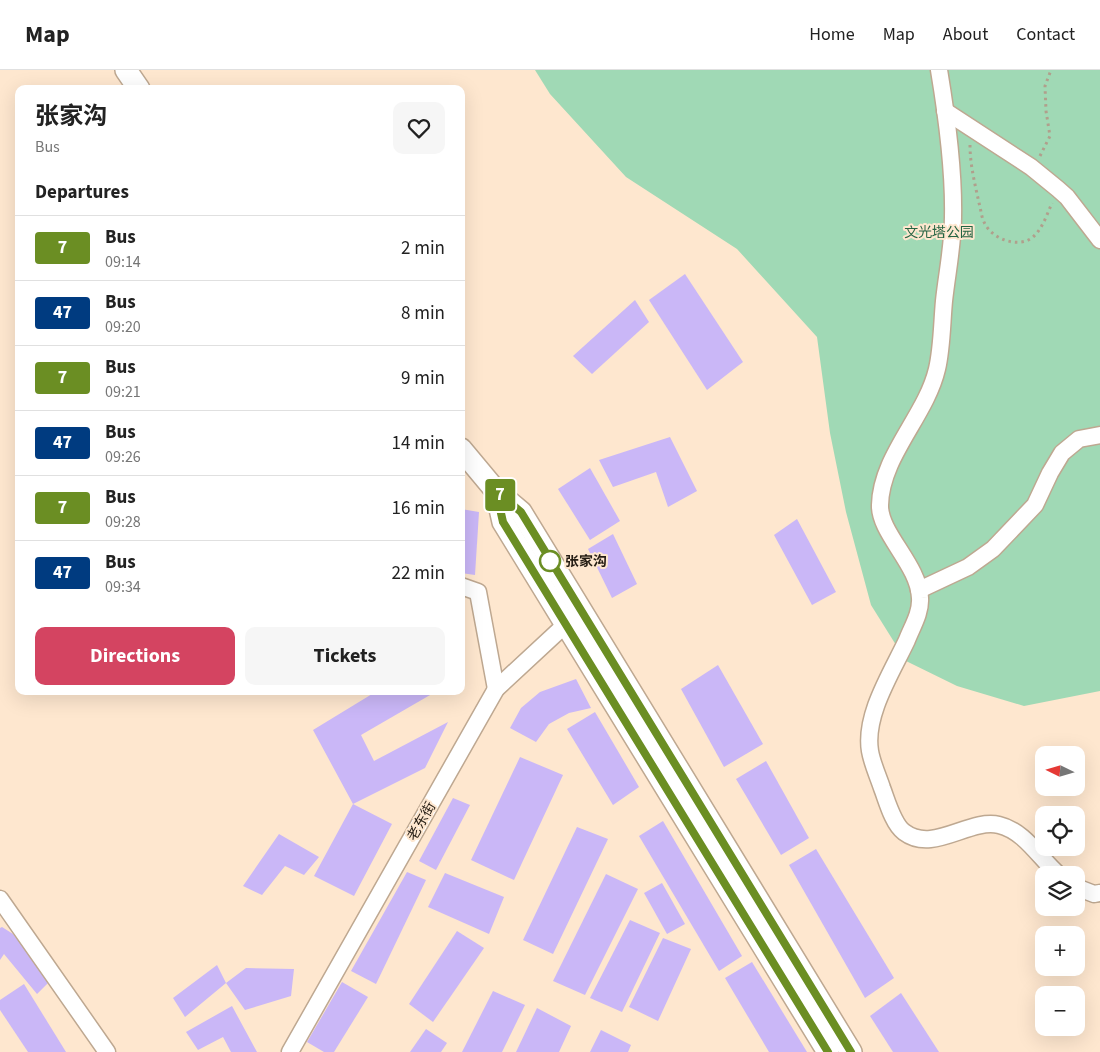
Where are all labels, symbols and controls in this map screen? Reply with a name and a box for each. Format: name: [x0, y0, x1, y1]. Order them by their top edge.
text: Map: [25, 17, 70, 52]
text: Home: [809, 22, 855, 47]
text: Map: [883, 22, 915, 47]
text: About: [943, 22, 988, 47]
text: Contact: [1016, 22, 1075, 47]
text: 张家沟: [35, 99, 107, 134]
button: heart: [393, 102, 445, 154]
text: Bus: [35, 136, 60, 158]
text: Departures: [35, 179, 129, 206]
park label: 文光塔公园: [904, 223, 974, 243]
text: Bus: [105, 224, 136, 251]
text: 7: [58, 235, 67, 260]
text: 2 min: [401, 235, 445, 262]
text: 09:14: [105, 251, 141, 273]
text: Bus: [105, 289, 136, 316]
text: 47: [53, 300, 72, 325]
text: 8 min: [401, 300, 445, 327]
text: 09:20: [105, 316, 141, 338]
text: Bus: [105, 354, 136, 381]
text: 7: [58, 365, 67, 390]
text: 9 min: [401, 365, 445, 392]
text: 09:21: [105, 381, 141, 403]
text: Bus: [105, 419, 136, 446]
text: 47: [53, 430, 72, 455]
text: 14 min: [391, 430, 445, 457]
text: 09:26: [105, 446, 141, 468]
line badge: 7: [484, 479, 516, 511]
text: 7: [495, 482, 505, 507]
text: Bus: [105, 484, 136, 511]
text: 7: [58, 495, 67, 520]
text: 16 min: [391, 495, 445, 522]
text: 09:28: [105, 511, 141, 533]
text: Bus: [105, 549, 136, 576]
marker: 张家沟: [539, 550, 561, 572]
place label: 张家沟: [565, 552, 607, 572]
text: 47: [53, 560, 72, 585]
text: 22 min: [391, 560, 445, 587]
text: 09:34: [105, 576, 141, 598]
button: Directions: [35, 627, 235, 685]
button: Tickets: [245, 627, 445, 685]
north arrow: [1035, 746, 1085, 796]
map controls: [1035, 746, 1085, 1036]
street label: 老东街: [403, 798, 441, 845]
button: locate: [1035, 806, 1085, 856]
button: layers: [1035, 866, 1085, 916]
button: +: [1035, 926, 1085, 976]
button: −: [1035, 986, 1085, 1036]

